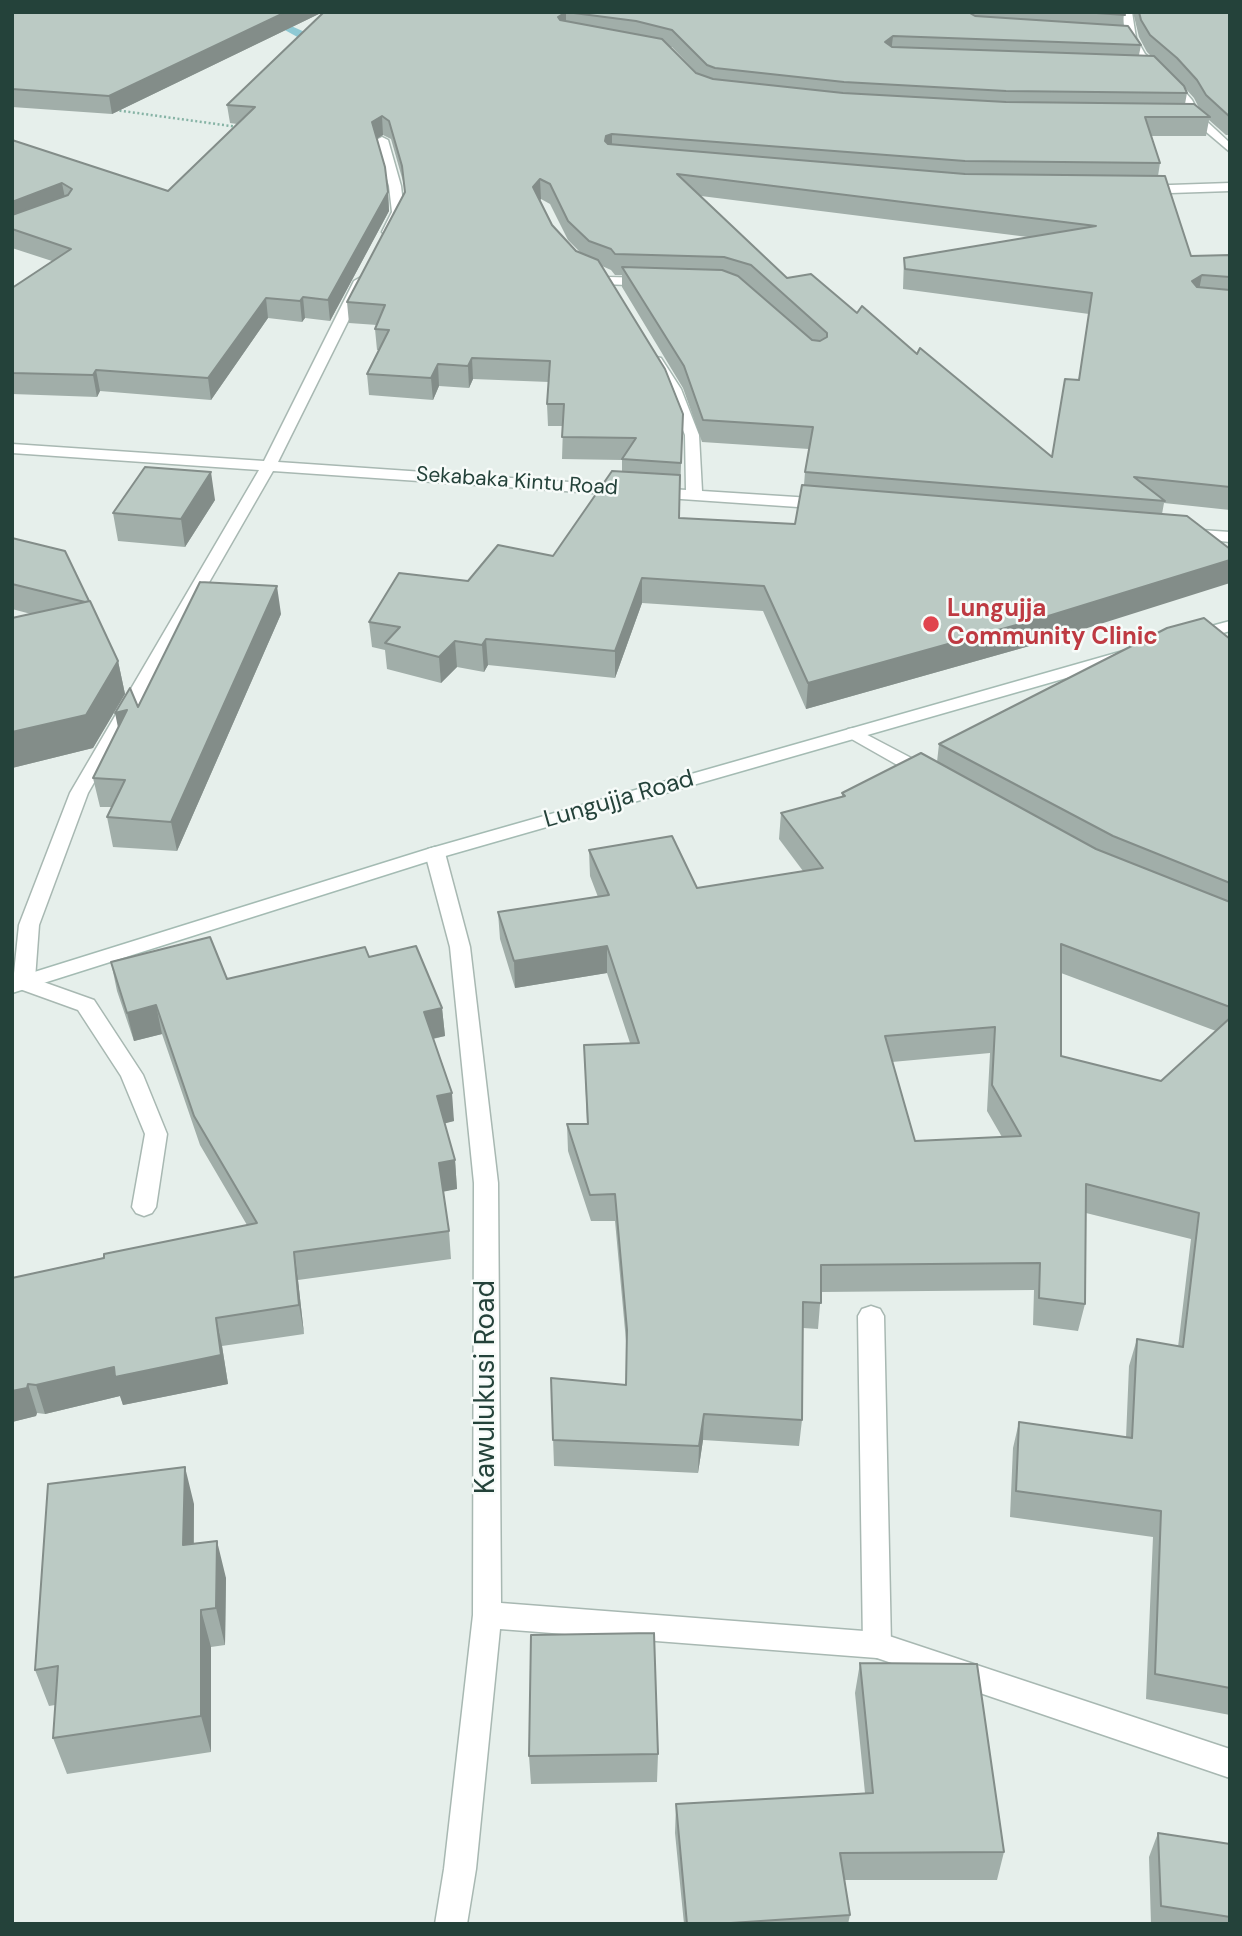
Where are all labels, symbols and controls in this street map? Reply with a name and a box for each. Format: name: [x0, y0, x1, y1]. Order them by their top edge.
street label: Sekabaka Kintu Road: [415, 462, 619, 502]
place label: Lungujja Community Clinic: [947, 596, 1158, 652]
marker: Lungujja Community Clinic: [921, 614, 941, 634]
street label: Lungujja Road: [541, 765, 697, 835]
street label: Kawulukusi Road: [470, 1280, 504, 1494]

